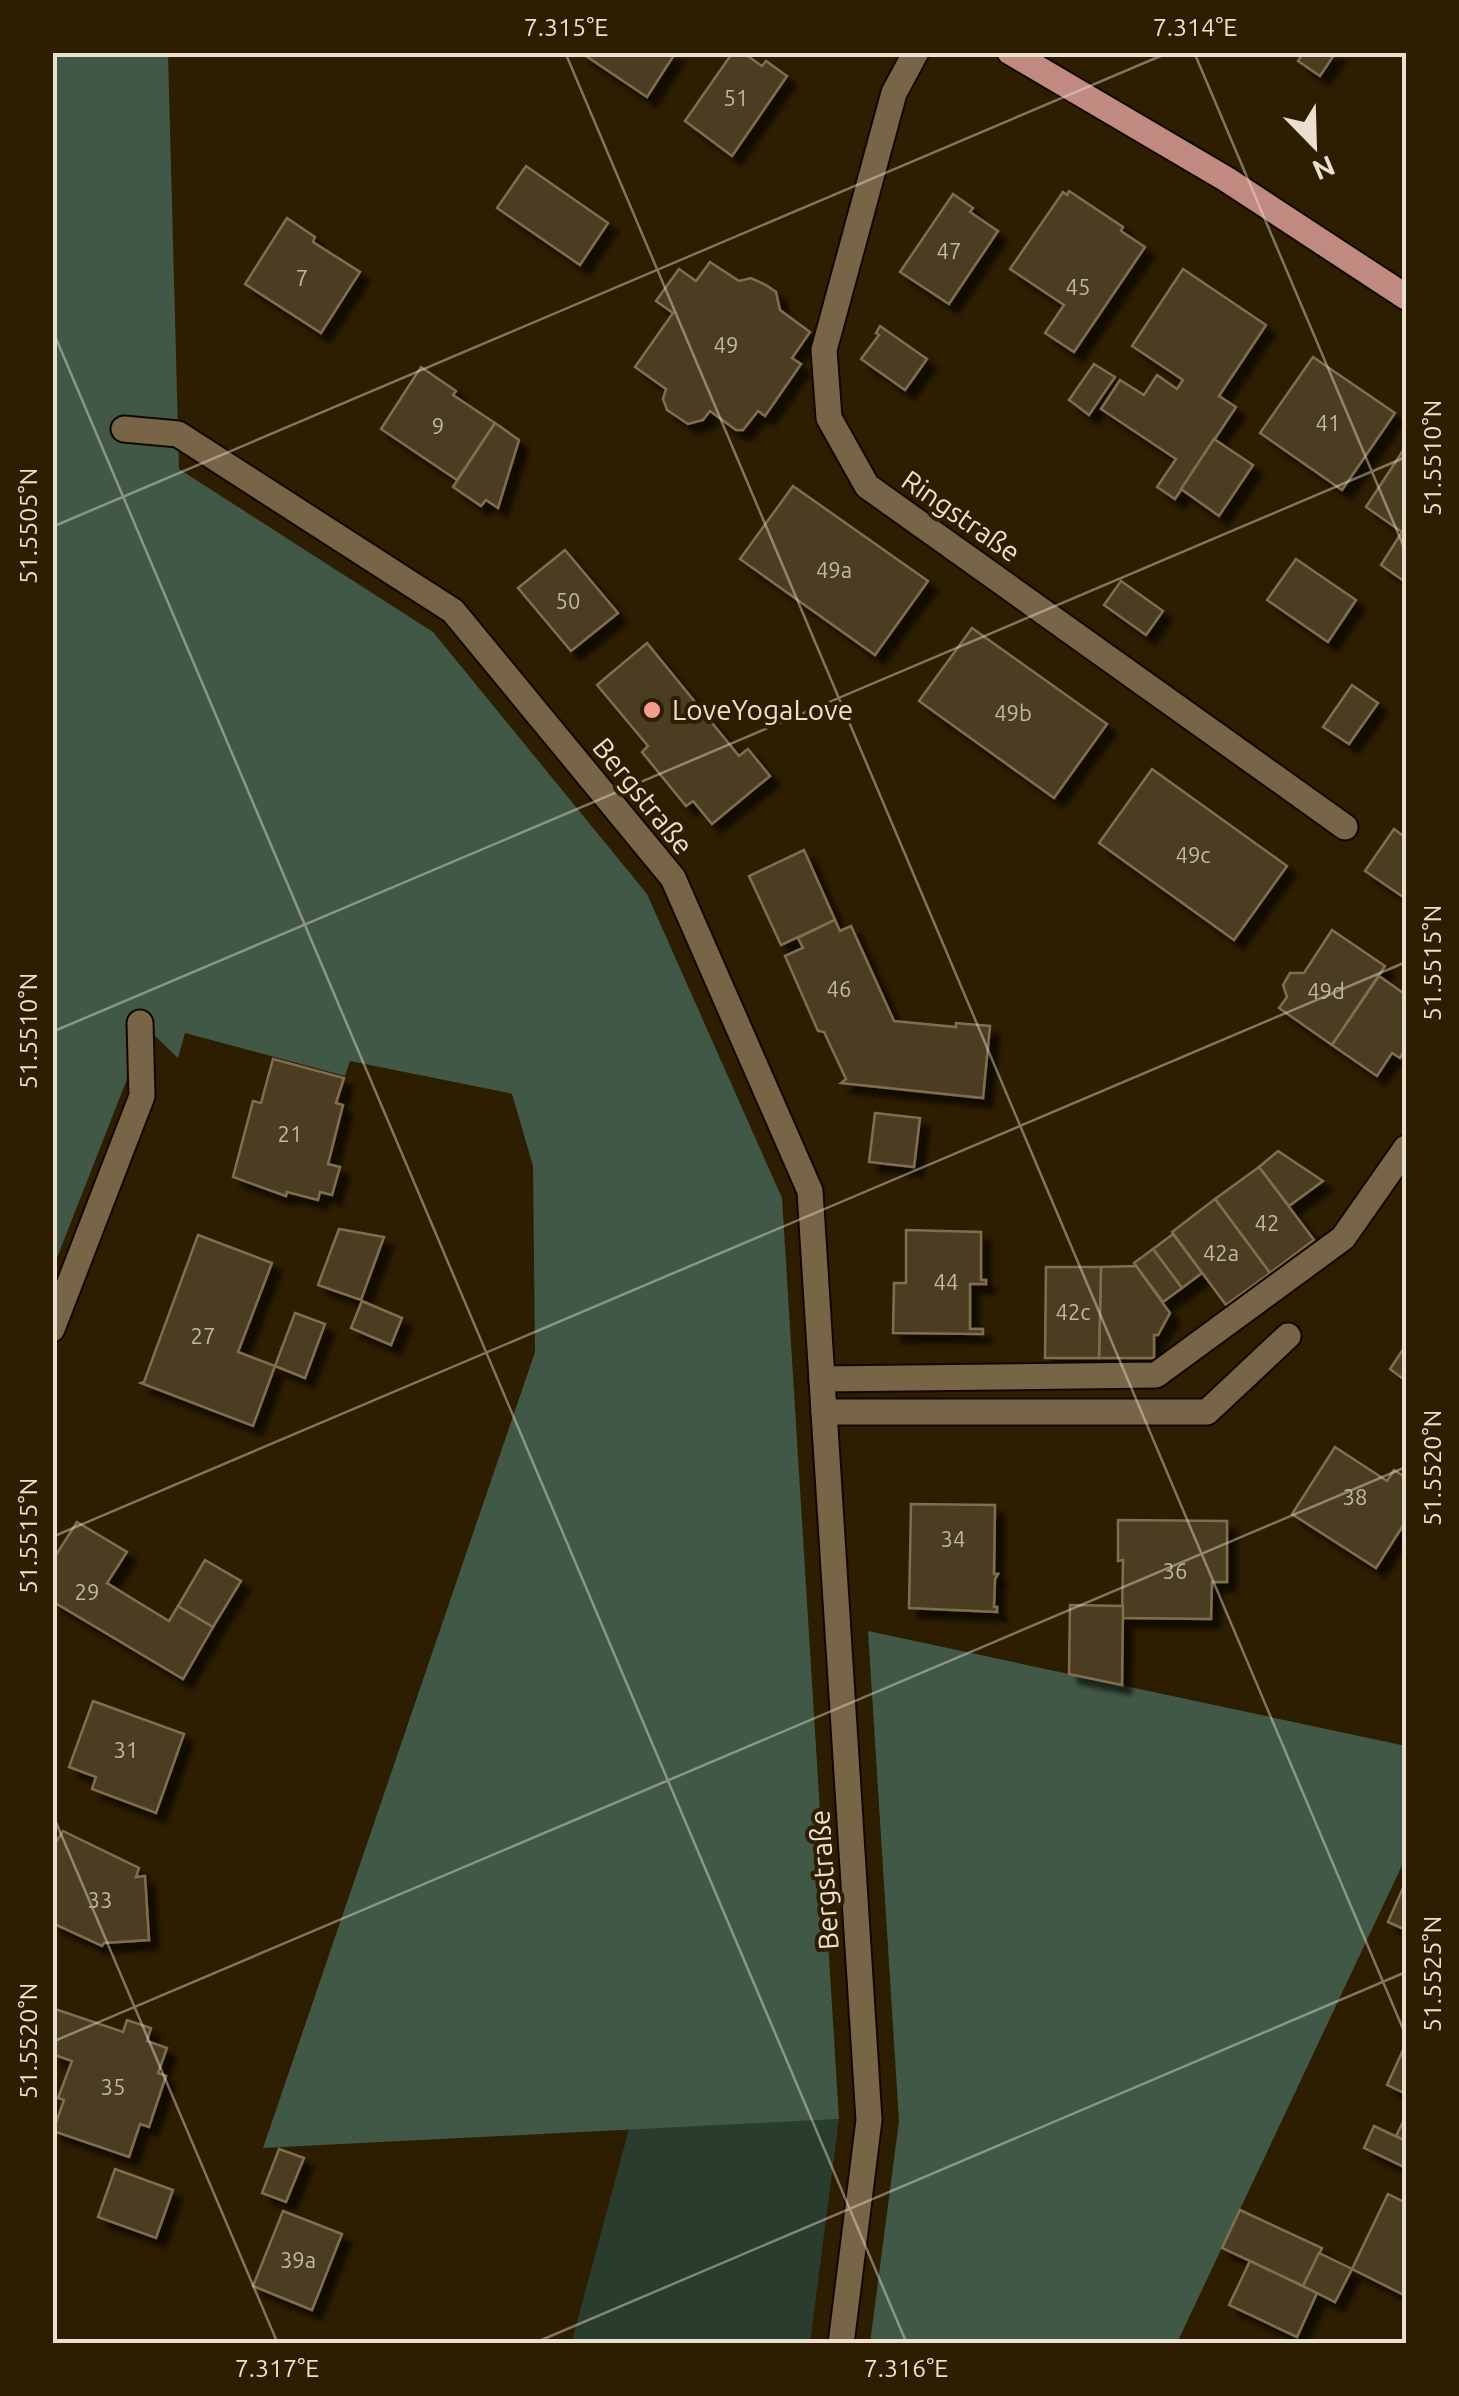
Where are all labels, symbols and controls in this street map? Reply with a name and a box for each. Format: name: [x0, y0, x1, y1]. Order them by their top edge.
text: 7.315°E: [524, 13, 608, 41]
text: 7.314°E: [1153, 13, 1237, 41]
house number: 51: [724, 85, 748, 110]
north arrow: [1264, 95, 1364, 195]
text: N: [1308, 150, 1340, 187]
house number: 47: [937, 238, 961, 263]
house number: 7: [296, 265, 308, 290]
house number: 45: [1066, 274, 1090, 299]
house number: 49: [714, 332, 738, 357]
text: 51.5510°N: [1418, 400, 1446, 516]
house number: 41: [1316, 410, 1340, 435]
house number: 9: [432, 413, 444, 438]
street label: Ringstraße: [896, 464, 1026, 568]
text: 51.5505°N: [14, 468, 42, 584]
house number: 49a: [816, 557, 852, 582]
house number: 50: [556, 588, 580, 613]
place label: LoveYogaLove: [672, 694, 853, 725]
marker: LoveYogaLove: [641, 699, 663, 721]
house number: 49b: [994, 700, 1032, 725]
street label: Bergstraße: [587, 731, 700, 860]
house number: 49c: [1175, 842, 1211, 867]
text: 51.5515°N: [1418, 905, 1446, 1021]
text: 51.5510°N: [14, 973, 42, 1089]
house number: 46: [827, 976, 851, 1001]
house number: 49d: [1307, 978, 1345, 1003]
house number: 21: [278, 1121, 302, 1146]
house number: 42: [1255, 1210, 1279, 1235]
house number: 42a: [1203, 1240, 1239, 1265]
house number: 44: [934, 1269, 958, 1294]
house number: 42c: [1055, 1299, 1091, 1324]
house number: 27: [191, 1323, 215, 1348]
text: 51.5520°N: [1418, 1410, 1446, 1526]
text: 51.5515°N: [14, 1478, 42, 1594]
house number: 38: [1343, 1484, 1367, 1509]
house number: 34: [941, 1526, 965, 1551]
house number: 36: [1163, 1558, 1187, 1583]
house number: 29: [75, 1579, 99, 1604]
house number: 31: [114, 1737, 138, 1762]
street label: Bergstraße: [803, 1809, 844, 1951]
house number: 33: [88, 1887, 112, 1912]
text: 51.5525°N: [1418, 1916, 1446, 2032]
text: 51.5520°N: [14, 1983, 42, 2099]
house number: 35: [101, 2074, 125, 2099]
house number: 39a: [280, 2247, 316, 2272]
text: 7.317°E: [235, 2354, 319, 2382]
text: 7.316°E: [864, 2354, 948, 2382]

